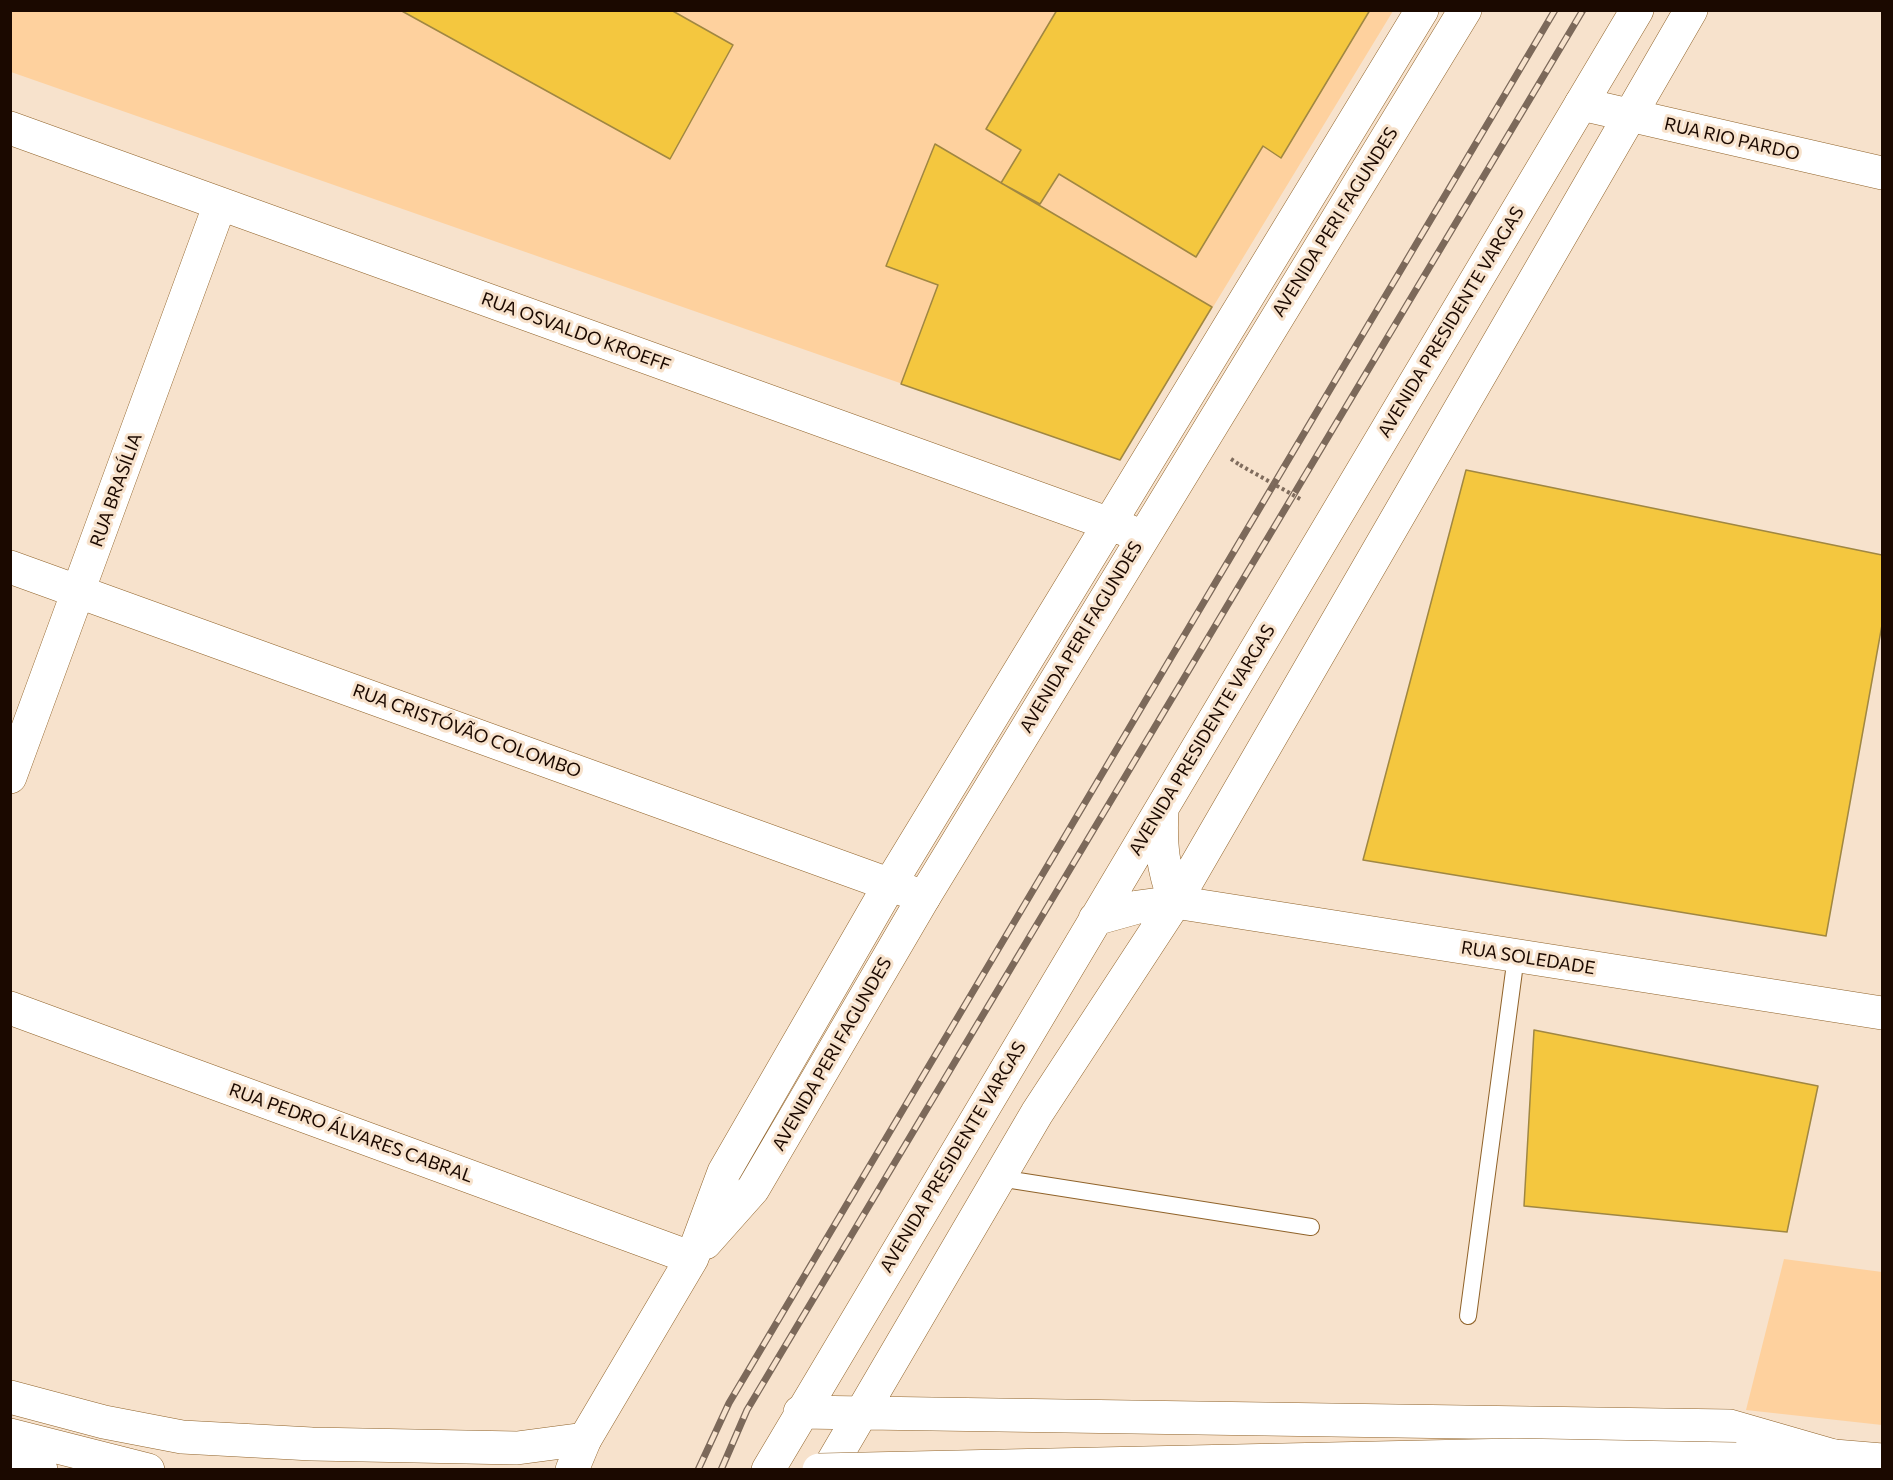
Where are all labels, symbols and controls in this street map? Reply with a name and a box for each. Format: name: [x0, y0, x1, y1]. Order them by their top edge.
street label: RUA RIO PARDO: [1662, 113, 1802, 165]
street label: AVENIDA PERI FAGUNDES: [1268, 123, 1402, 321]
street label: AVENIDA PRESIDENTE VARGAS: [1373, 203, 1529, 441]
street label: RUA OSVALDO KROEFF: [478, 288, 674, 376]
street label: RUA BRASÍLIA: [85, 430, 147, 550]
street label: AVENIDA PERI FAGUNDES: [1015, 537, 1147, 737]
street label: AVENIDA PRESIDENTE VARGAS: [1124, 621, 1280, 859]
street label: RUA CRISTÓVÃO COLOMBO: [350, 680, 584, 782]
street label: RUA SOLEDADE: [1459, 937, 1597, 979]
street label: AVENIDA PERI FAGUNDES: [768, 953, 896, 1155]
street label: AVENIDA PRESIDENTE VARGAS: [875, 1038, 1031, 1276]
street label: RUA PEDRO ÁLVARES CABRAL: [226, 1079, 476, 1187]

